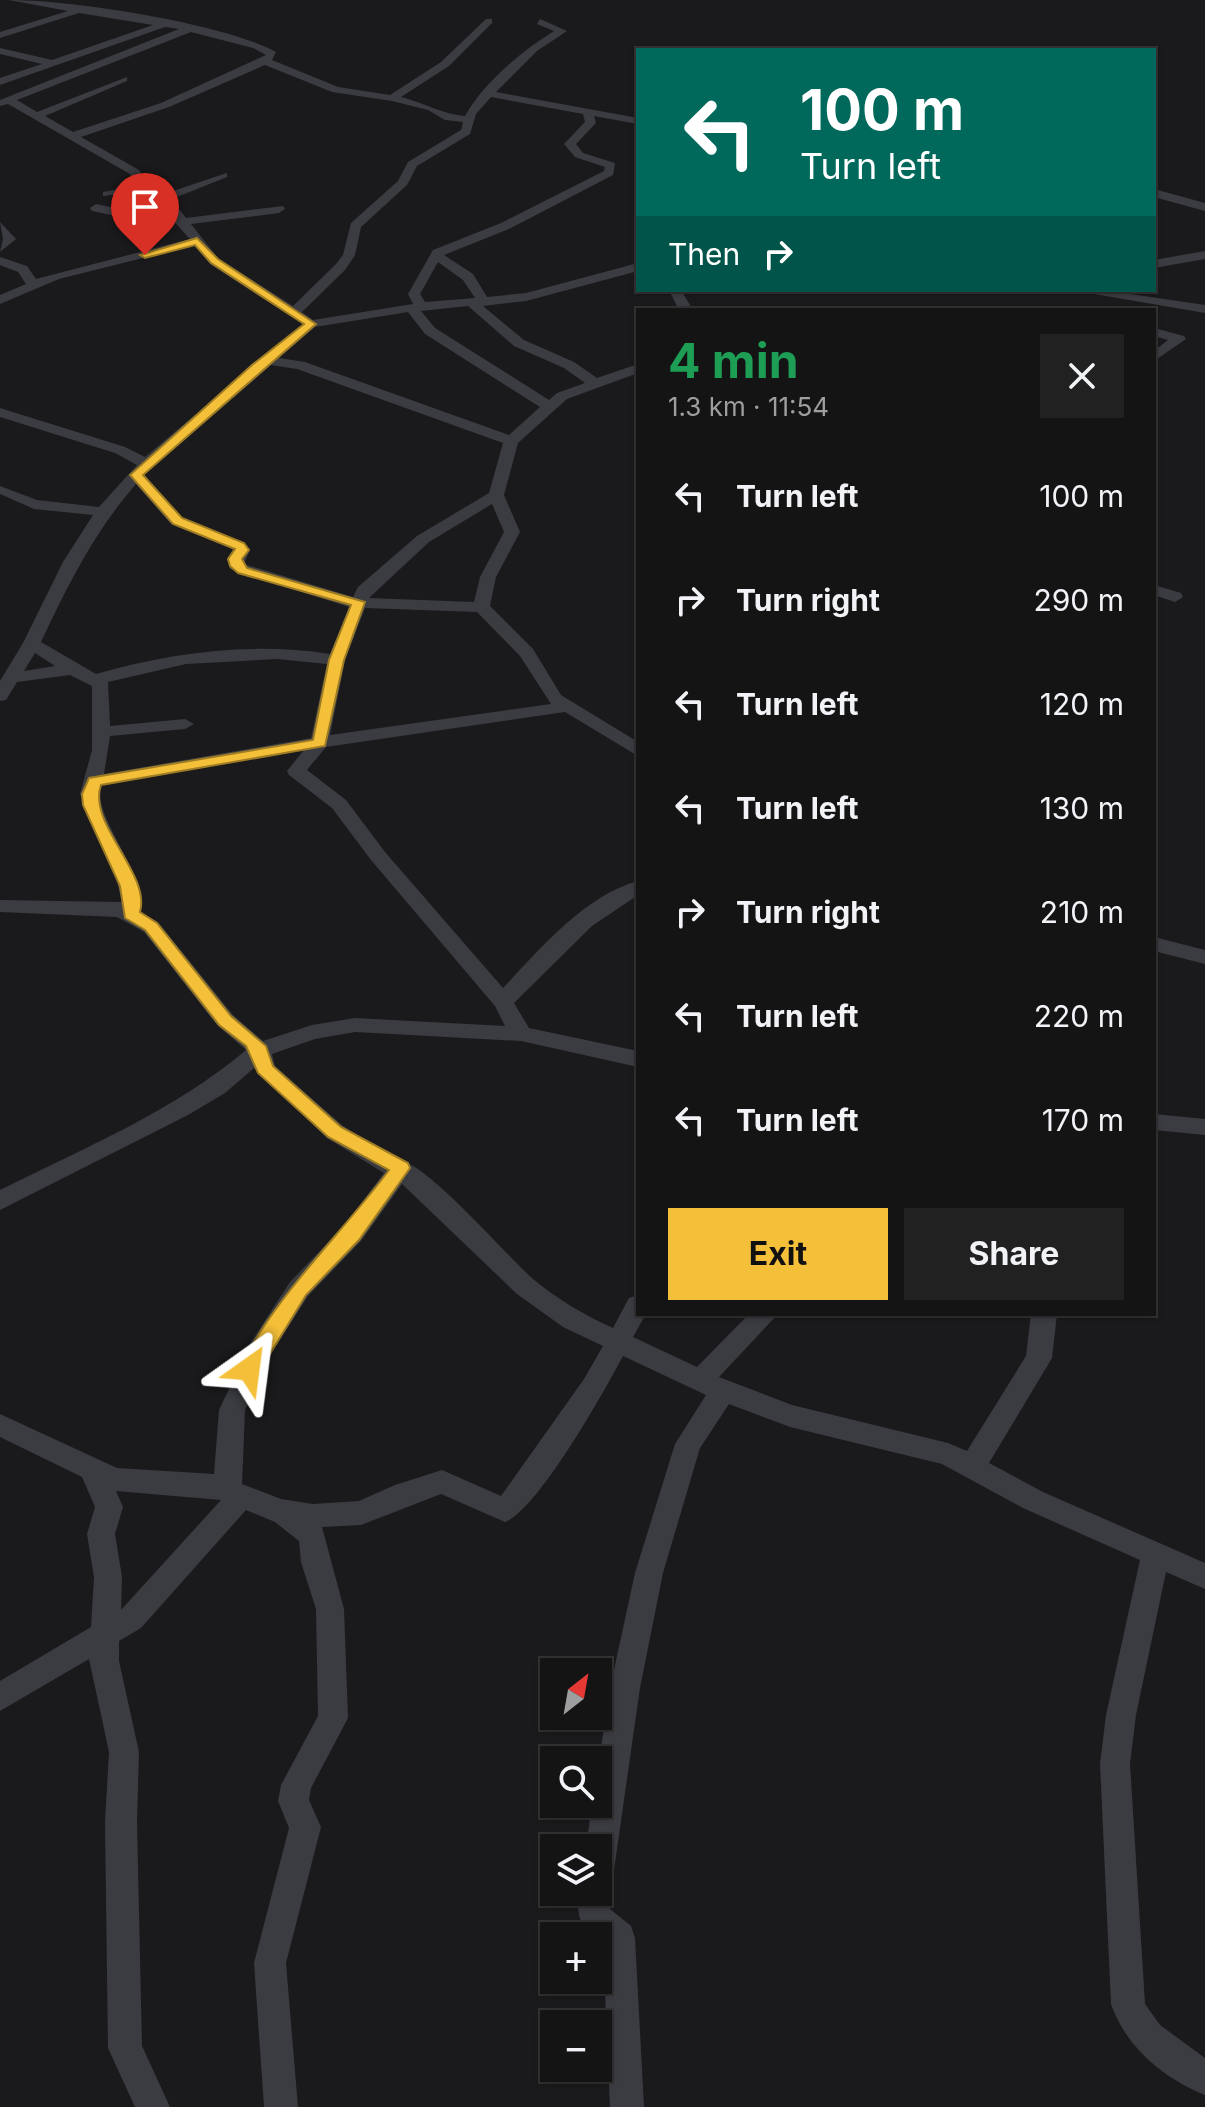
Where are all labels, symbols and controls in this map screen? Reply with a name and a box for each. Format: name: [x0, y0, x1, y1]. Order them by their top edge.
text: 100 m: [800, 76, 964, 144]
icon: left: [668, 80, 772, 184]
text: Turn left: [800, 144, 941, 188]
pin: [111, 173, 179, 255]
icon: arrive: [123, 185, 167, 229]
icon: right: [756, 232, 800, 276]
text: Then: [668, 236, 740, 272]
text: 4 min: [668, 331, 799, 390]
button: close: [1040, 334, 1124, 418]
text: 1.3 km · 11:54: [668, 391, 829, 422]
icon: left: [668, 474, 712, 518]
text: Turn left: [736, 478, 858, 514]
text: 100 m: [1039, 478, 1124, 514]
icon: right: [668, 578, 712, 622]
text: Turn right: [736, 582, 880, 618]
text: 290 m: [1033, 582, 1124, 618]
icon: left: [668, 682, 712, 726]
text: Turn left: [736, 686, 858, 722]
text: 120 m: [1040, 686, 1124, 722]
icon: left: [668, 786, 712, 830]
text: Turn left: [736, 790, 858, 826]
text: 130 m: [1040, 790, 1124, 826]
icon: right: [668, 890, 712, 934]
text: Turn right: [736, 894, 880, 930]
text: 210 m: [1040, 894, 1124, 930]
icon: left: [668, 994, 712, 1038]
text: Turn left: [736, 998, 858, 1034]
text: 220 m: [1034, 998, 1124, 1034]
icon: left: [668, 1098, 712, 1142]
text: Turn left: [736, 1102, 858, 1138]
text: 170 m: [1042, 1102, 1124, 1138]
button: Exit: [668, 1208, 888, 1300]
button: Share: [904, 1208, 1124, 1300]
position arrow: [207, 1327, 291, 1411]
north arrow: [540, 1658, 612, 1730]
map controls: [540, 1658, 612, 2082]
button: search: [540, 1746, 612, 1818]
button: layers: [540, 1834, 612, 1906]
button: +: [540, 1922, 612, 1994]
button: −: [540, 2010, 612, 2082]

